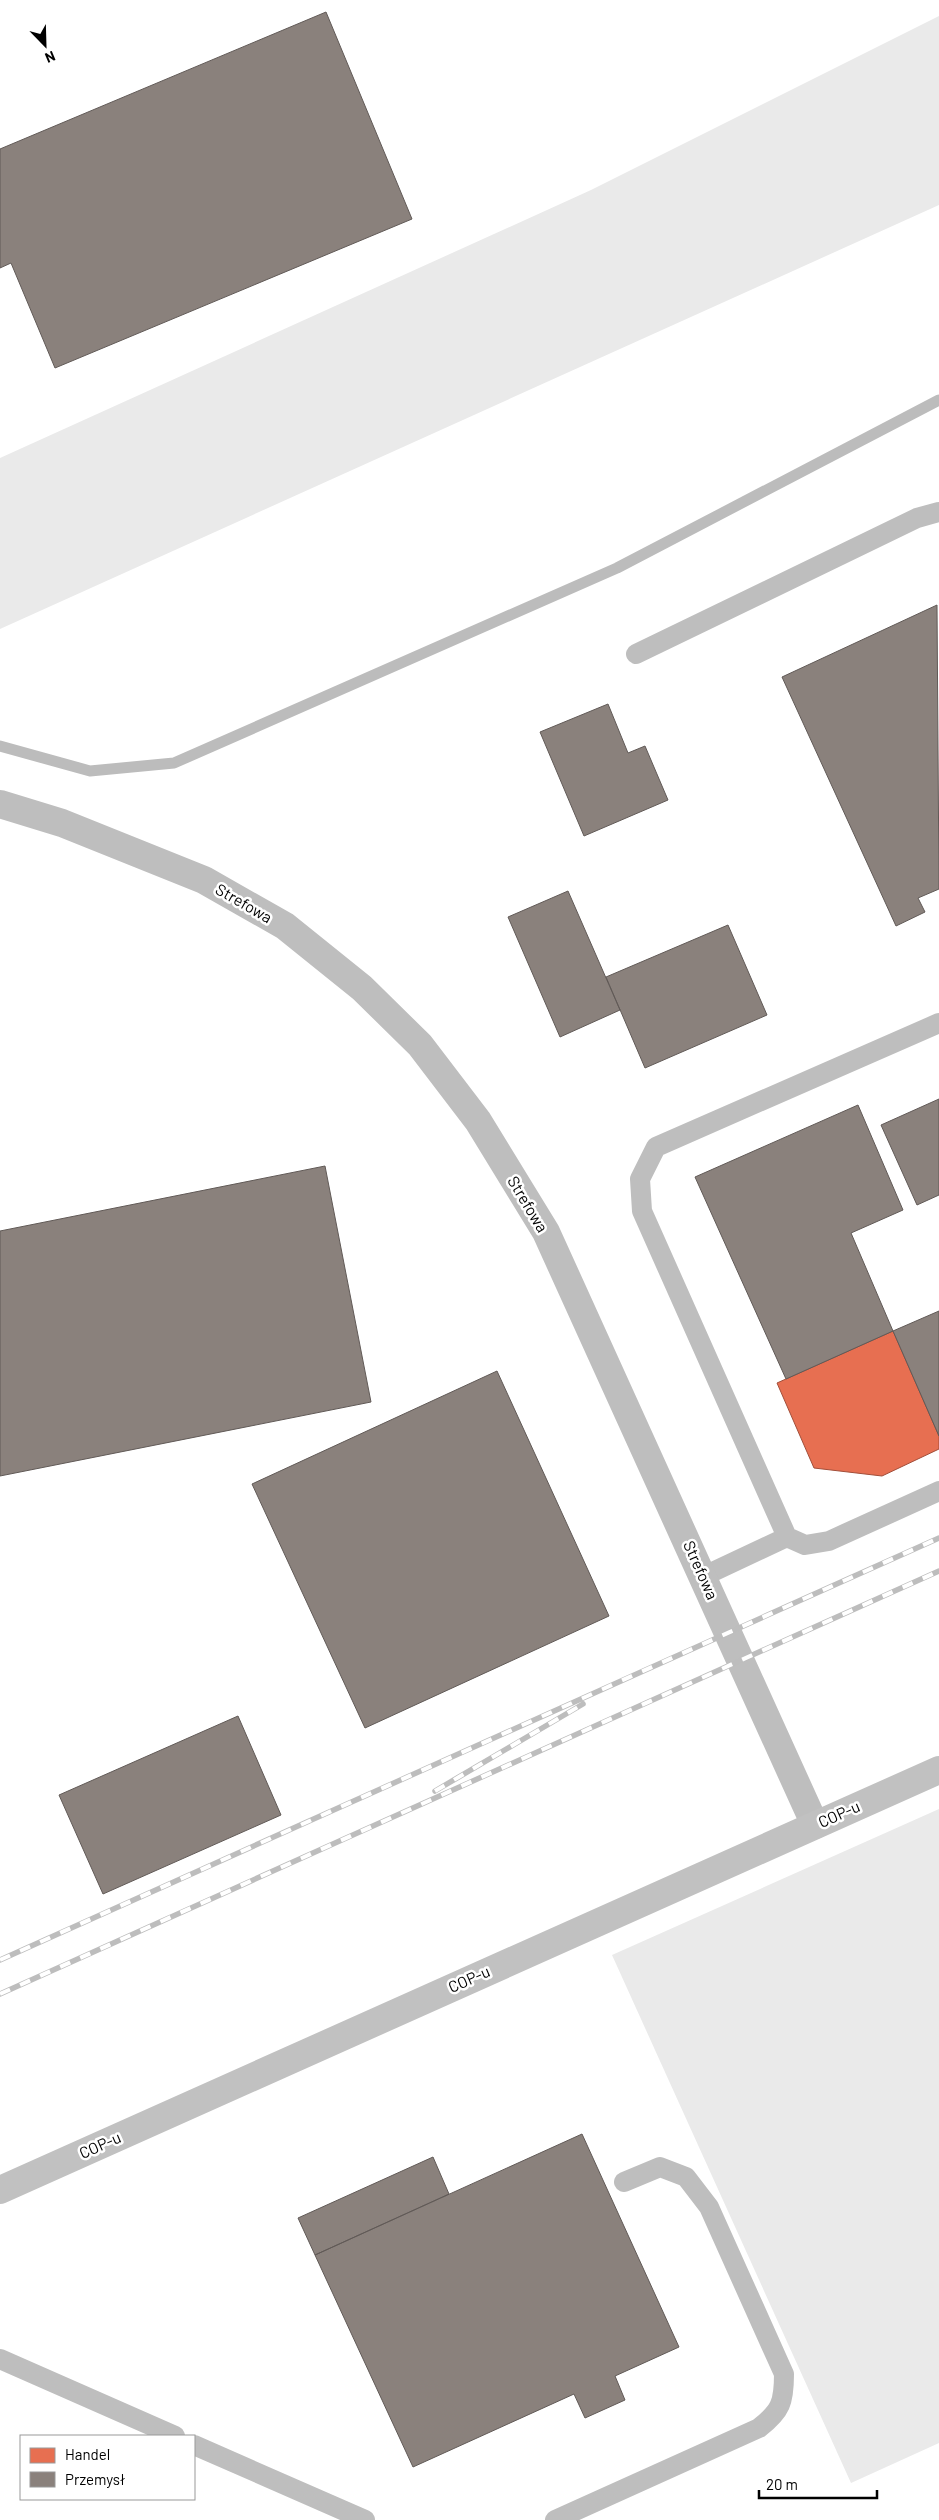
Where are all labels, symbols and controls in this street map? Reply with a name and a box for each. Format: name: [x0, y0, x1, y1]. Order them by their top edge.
north arrow: [20, 20, 70, 70]
text: N: [43, 48, 58, 67]
street label: Strefowa: [213, 879, 276, 926]
street label: Strefowa: [504, 1172, 553, 1235]
street label: Strefowa: [680, 1538, 723, 1602]
street label: COP-u: [815, 1796, 863, 1831]
street label: COP-u: [445, 1961, 493, 1996]
street label: COP-u: [76, 2127, 124, 2162]
legend: [20, 2435, 195, 2500]
text: Handel: [65, 2445, 110, 2463]
scale bar: [759, 2468, 876, 2500]
text: Przemysł: [65, 2470, 125, 2488]
text: 20 m: [766, 2475, 798, 2493]

